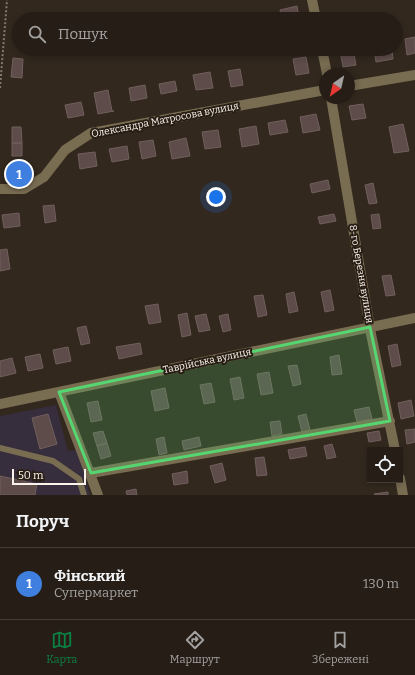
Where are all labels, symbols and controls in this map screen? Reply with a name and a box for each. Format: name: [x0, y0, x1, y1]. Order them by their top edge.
search box: [12, 12, 403, 56]
icon: search: [26, 23, 48, 45]
text: Пошук: [58, 25, 108, 43]
north arrow: [319, 68, 355, 104]
street label: Олександра Матросова вулиця: [90, 100, 240, 140]
pin: 1: [6, 159, 32, 189]
your location: [206, 187, 226, 207]
street label: 8-го Березня вулиця: [346, 224, 376, 325]
street label: Таврійська вулиця: [162, 346, 253, 376]
map controls: [367, 447, 403, 483]
button: locate: [367, 447, 403, 483]
scale bar: [12, 467, 86, 486]
text: 50 m: [18, 469, 44, 482]
text: Поруч: [16, 511, 69, 532]
text: Фінський: [54, 567, 125, 585]
text: 1: [26, 576, 32, 591]
text: 130 m: [363, 576, 399, 591]
text: Супермаркет: [54, 585, 138, 600]
tab: Карта: [46, 629, 77, 666]
tab: Маршрут: [170, 629, 220, 666]
tab: Збережені: [312, 629, 369, 666]

